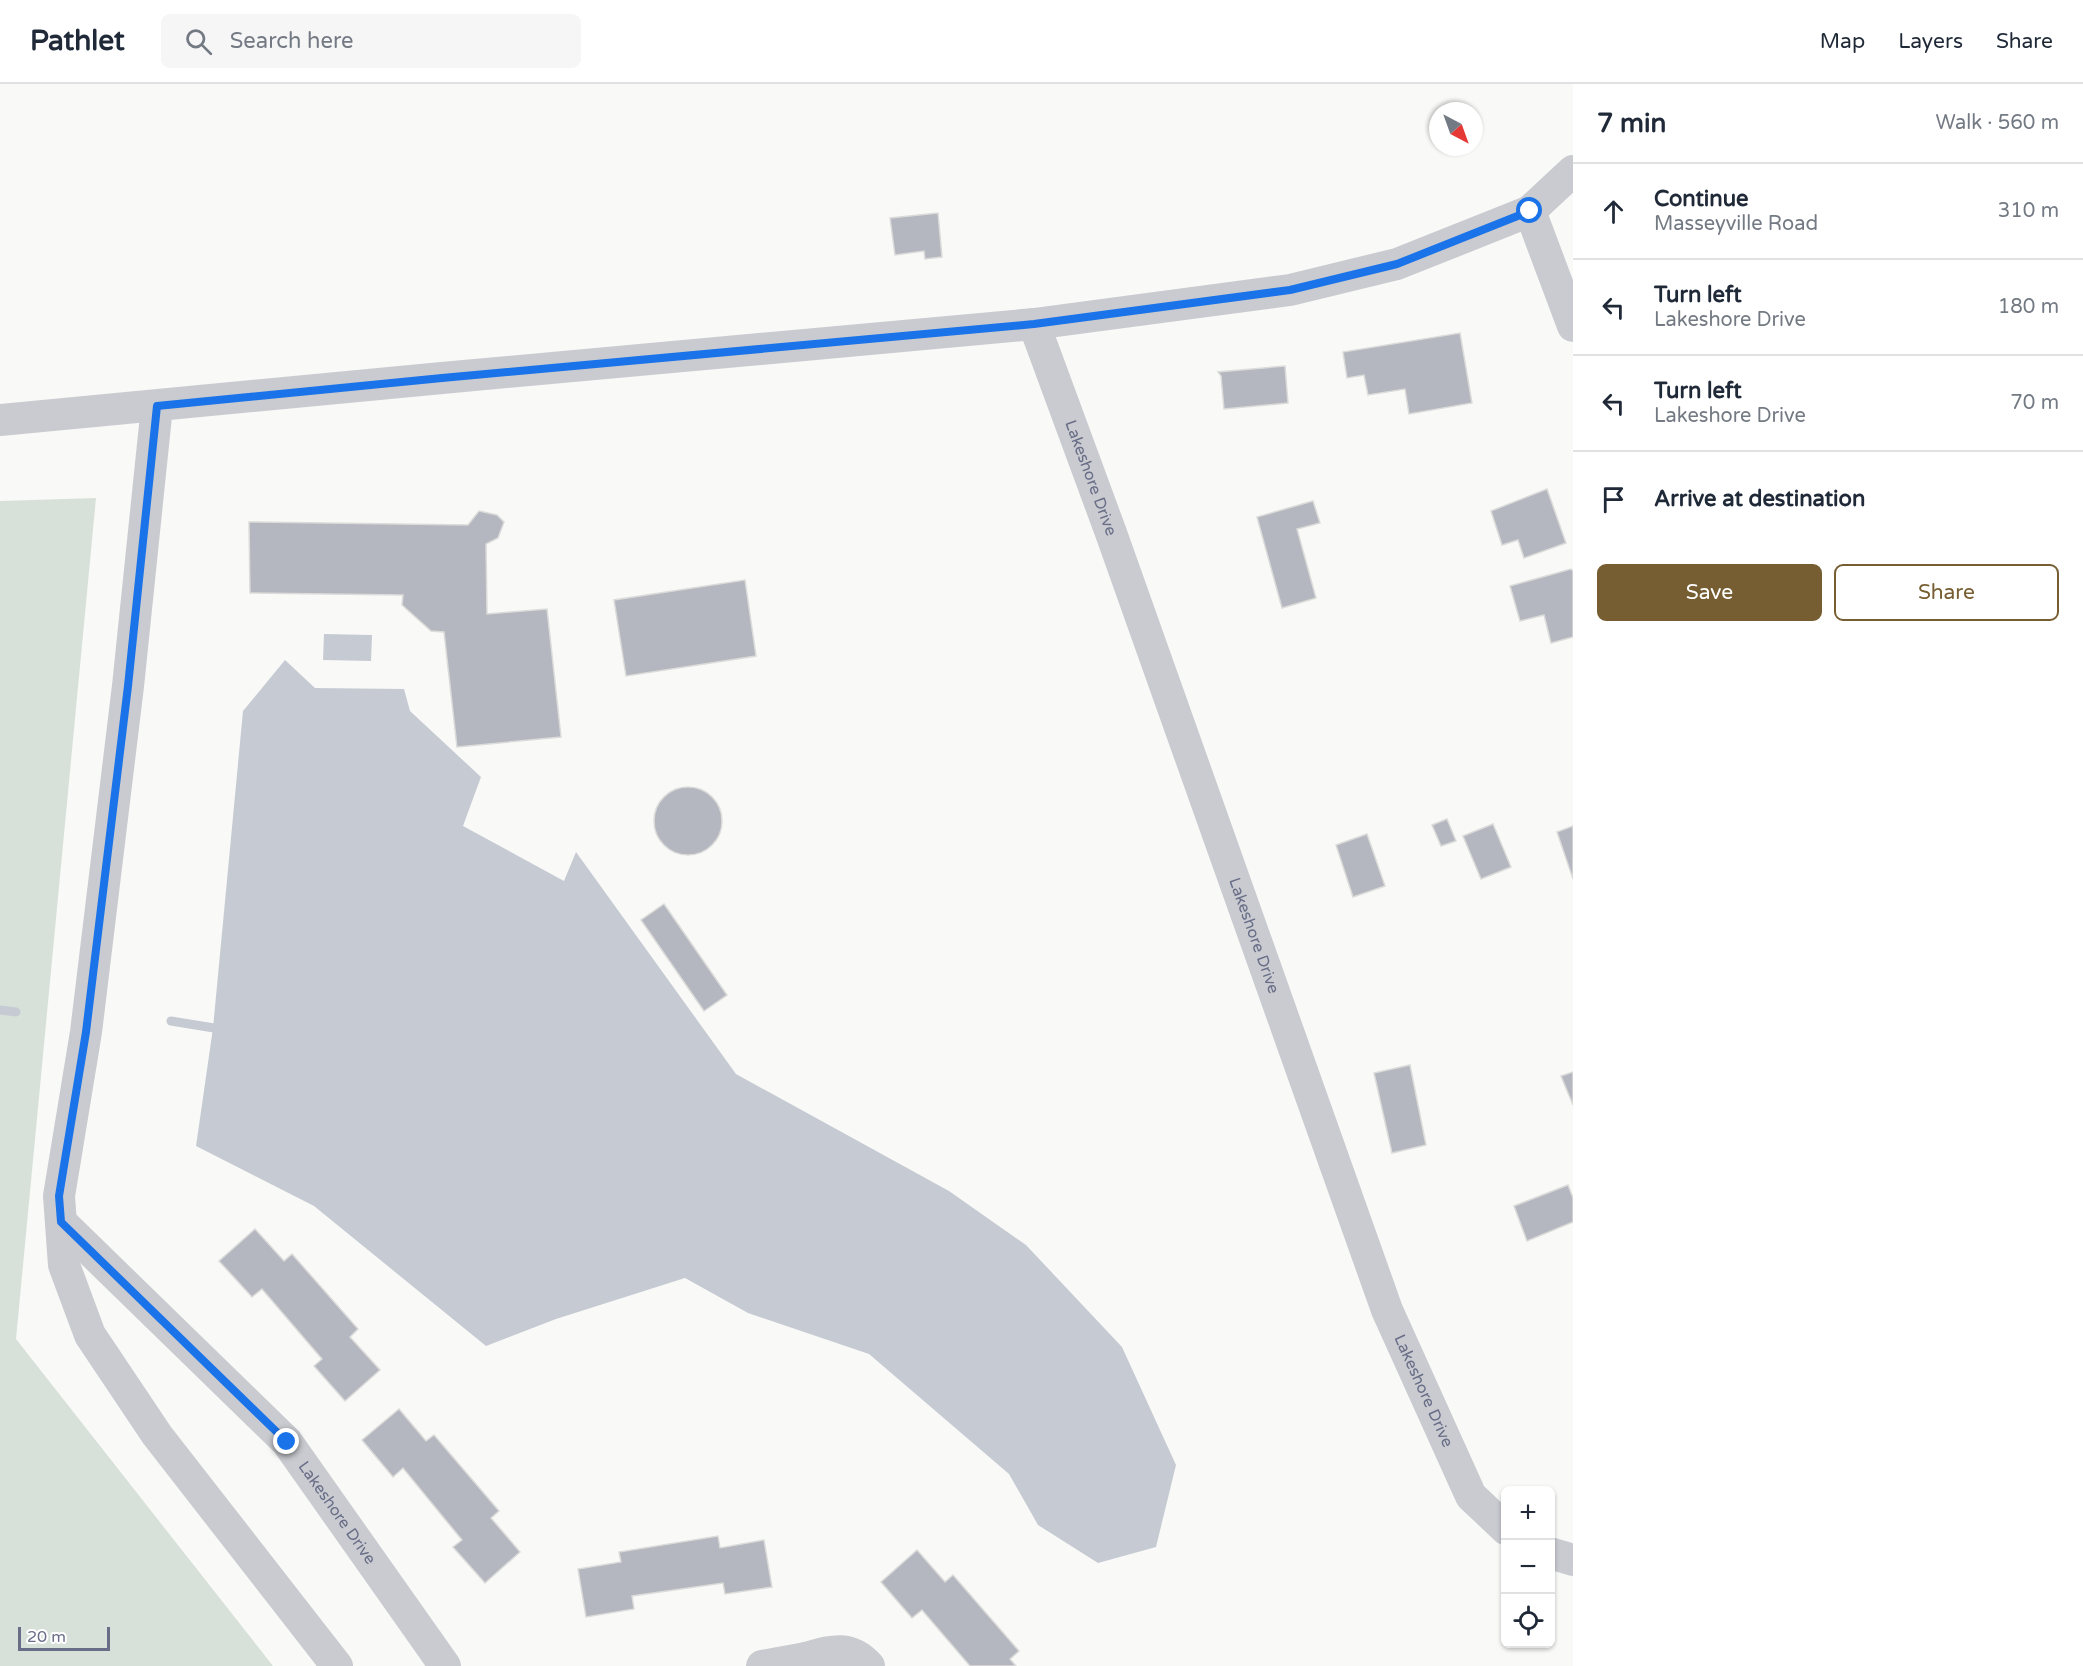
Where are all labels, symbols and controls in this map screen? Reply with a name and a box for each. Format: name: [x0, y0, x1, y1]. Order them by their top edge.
search box: [161, 14, 581, 68]
text: Pathlet: [30, 24, 125, 58]
icon: search: [182, 25, 215, 58]
text: Search here: [230, 28, 353, 54]
text: Map: [1820, 29, 1865, 54]
text: Layers: [1898, 29, 1963, 54]
text: Share: [1996, 29, 2053, 54]
north arrow: [1429, 102, 1483, 156]
text: 7 min: [1597, 108, 1666, 139]
text: Walk · 560 m: [1936, 111, 2059, 135]
text: Continue: [1654, 186, 1749, 212]
icon: ahead: [1597, 195, 1630, 228]
route start: [1516, 197, 1542, 223]
text: 310 m: [1998, 199, 2059, 223]
text: Masseyville Road: [1654, 212, 1818, 236]
text: Turn left: [1654, 282, 1742, 308]
icon: left: [1597, 291, 1630, 324]
text: 180 m: [1998, 295, 2059, 319]
text: Lakeshore Drive: [1654, 308, 1806, 332]
text: Turn left: [1654, 378, 1742, 404]
icon: left: [1597, 387, 1630, 420]
text: 70 m: [2010, 391, 2059, 415]
text: Lakeshore Drive: [1654, 404, 1806, 428]
street label: Lakeshore Drive: [1060, 417, 1121, 538]
icon: arrive: [1597, 483, 1630, 516]
text: Arrive at destination: [1654, 486, 1865, 512]
button: Save: [1597, 564, 1822, 621]
button: Share: [1834, 564, 2059, 621]
street label: Lakeshore Drive: [1224, 875, 1284, 996]
street label: Lakeshore Drive: [1389, 1331, 1458, 1450]
route end: [273, 1428, 299, 1454]
street label: Lakeshore Drive: [294, 1457, 380, 1568]
map controls: [1501, 1486, 1555, 1648]
button: +: [1501, 1486, 1555, 1540]
button: −: [1501, 1540, 1555, 1594]
button: locate: [1501, 1594, 1555, 1648]
scale bar: [18, 1624, 110, 1652]
text: 20 m: [27, 1627, 66, 1647]

